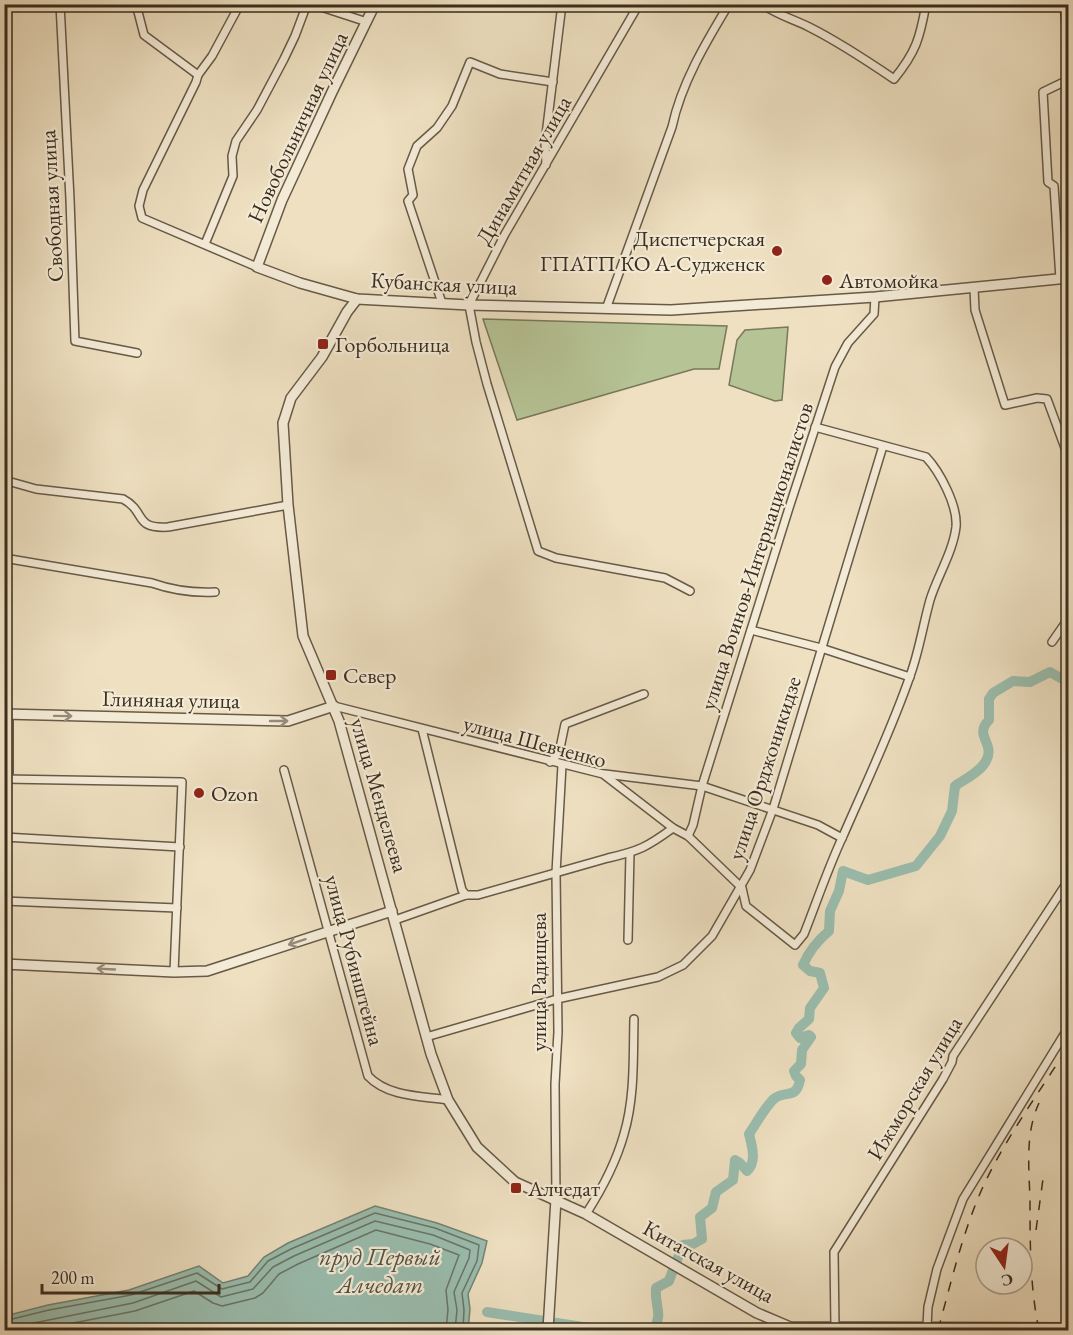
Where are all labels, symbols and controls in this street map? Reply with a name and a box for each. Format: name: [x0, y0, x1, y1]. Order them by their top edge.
street label: Новобольничная улица: [240, 27, 355, 227]
street label: Динамитная улица: [469, 90, 578, 250]
street label: Свободная улица: [33, 129, 70, 283]
place label: Диспетчерская ГПАТП КО А-Судженск: [540, 224, 765, 278]
marker: Диспетчерская ГПАТП КО А-Судженск: [770, 244, 784, 258]
street label: Кубанская улица: [370, 265, 518, 302]
place label: Автомойка: [838, 266, 939, 295]
marker: Автомойка: [820, 273, 834, 287]
place label: Горбольница: [335, 330, 450, 359]
marker: Горбольница: [316, 337, 330, 351]
street label: улица Воинов-Интернационалистов: [693, 399, 820, 714]
place label: Север: [343, 661, 397, 690]
marker: Север: [324, 668, 338, 682]
street label: улица Орджоникидзе: [721, 672, 808, 864]
street label: Глиняная улица: [102, 684, 240, 715]
street label: улица Шевченко: [460, 708, 610, 775]
one-way arrow: [52, 710, 72, 721]
one-way arrow: [268, 715, 288, 727]
street label: улица Менделеева: [344, 715, 415, 876]
place label: Ozon: [211, 779, 259, 808]
marker: Ozon: [192, 786, 206, 800]
street label: улица Рубинштейна: [318, 872, 391, 1049]
street label: улица Радищева: [524, 912, 553, 1052]
one-way arrow: [288, 937, 307, 948]
one-way arrow: [97, 963, 117, 974]
street label: Ижморская улица: [860, 1011, 969, 1165]
place label: Алчедат: [527, 1174, 600, 1203]
marker: Алчедат: [509, 1181, 523, 1195]
street label: Китатская улица: [638, 1213, 780, 1310]
north arrow: [974, 1236, 1034, 1296]
water label: пруд Первый Алчедат: [319, 1241, 441, 1300]
scale bar: [42, 1257, 219, 1295]
text: 200 m: [51, 1266, 95, 1289]
text: С: [999, 1269, 1015, 1292]

